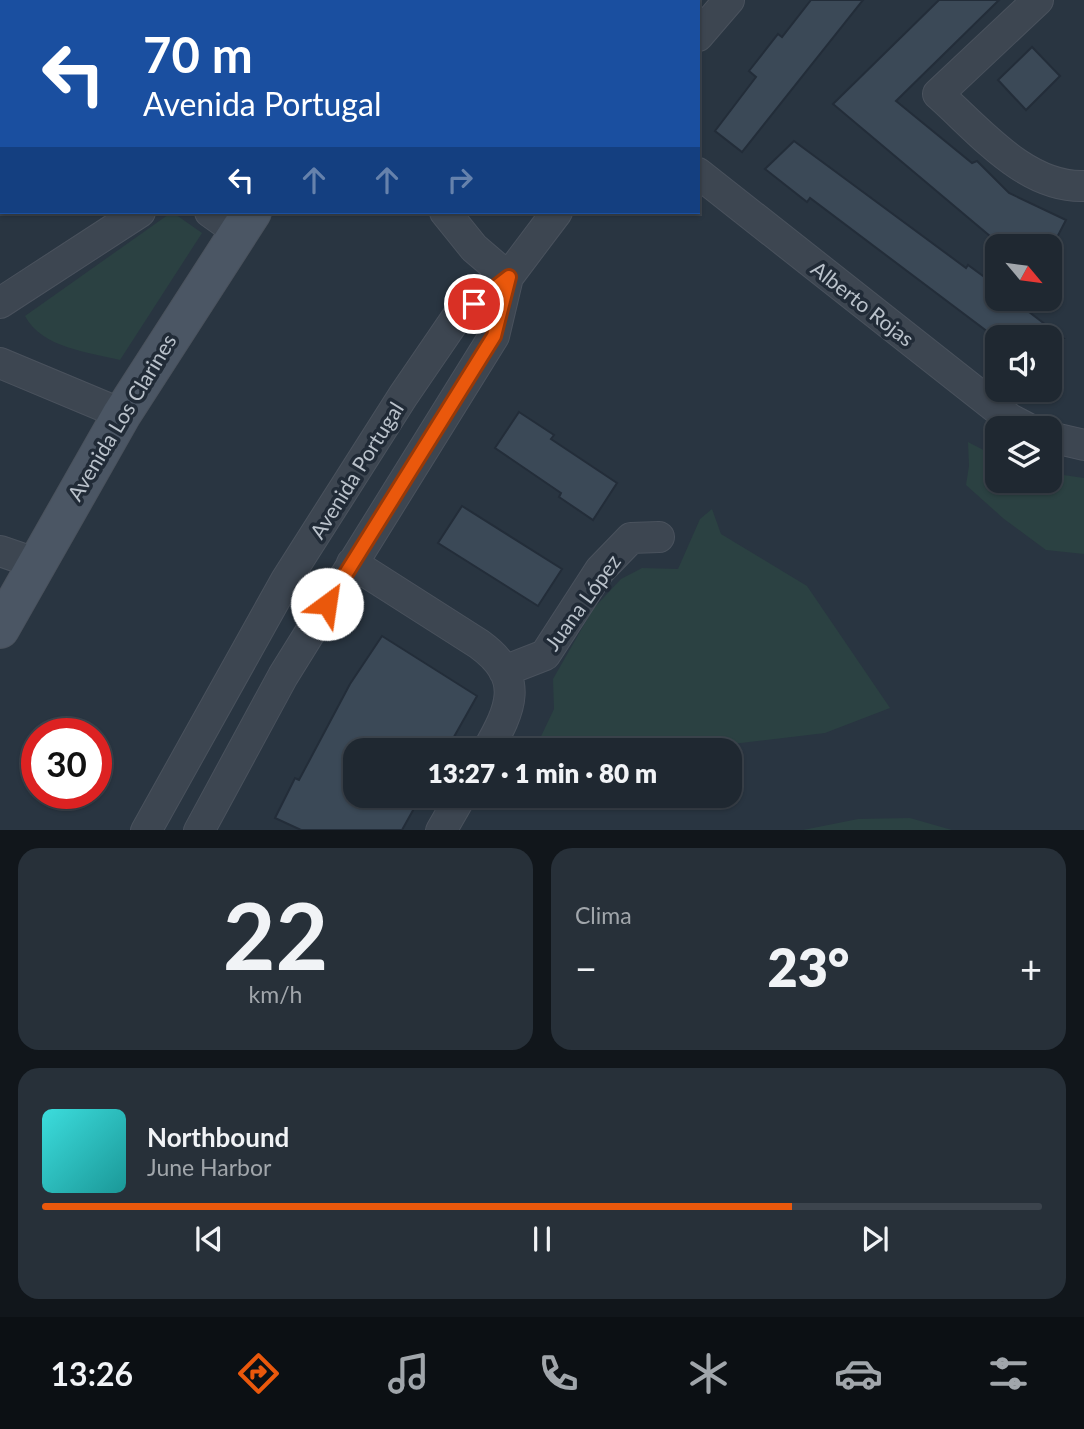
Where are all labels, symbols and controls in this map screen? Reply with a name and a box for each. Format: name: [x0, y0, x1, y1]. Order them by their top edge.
text: 70 m: [143, 25, 253, 83]
icon: left: [28, 28, 119, 119]
text: Avenida Portugal: [143, 84, 381, 123]
icon: left: [222, 161, 260, 199]
icon: ahead: [295, 161, 333, 199]
icon: ahead: [368, 161, 406, 199]
icon: right: [441, 161, 479, 199]
north arrow: [985, 234, 1062, 312]
map controls: [985, 234, 1062, 493]
street label: Alberto Rojas: [807, 255, 919, 351]
pin: [444, 274, 504, 334]
icon: arrive: [455, 285, 493, 323]
button: sound: [985, 325, 1062, 402]
street label: Avenida Los Clarines: [61, 329, 181, 505]
street label: Avenida Portugal: [304, 397, 408, 543]
button: layers: [985, 416, 1062, 493]
street label: Juana López: [539, 549, 625, 655]
position arrow: [290, 567, 364, 641]
speed limit sign: 30: [21, 718, 112, 809]
text: 13:27 · 1 min · 80 m: [428, 757, 657, 789]
text: 22: [223, 880, 328, 989]
text: Clima: [575, 901, 632, 929]
text: 23°: [768, 936, 849, 998]
text: −: [575, 945, 597, 991]
text: +: [1020, 945, 1042, 991]
text: km/h: [249, 980, 302, 1008]
text: Northbound: [147, 1121, 289, 1153]
text: June Harbor: [147, 1153, 271, 1181]
icon: previous: [190, 1220, 228, 1258]
icon: pause: [523, 1220, 561, 1258]
icon: next: [856, 1220, 894, 1258]
icon: directions: [234, 1349, 283, 1398]
icon: music: [384, 1349, 433, 1398]
icon: phone: [534, 1349, 583, 1398]
icon: climate: [684, 1349, 733, 1398]
icon: car: [834, 1349, 883, 1398]
icon: filters: [984, 1349, 1033, 1398]
text: 13:26: [51, 1354, 133, 1393]

